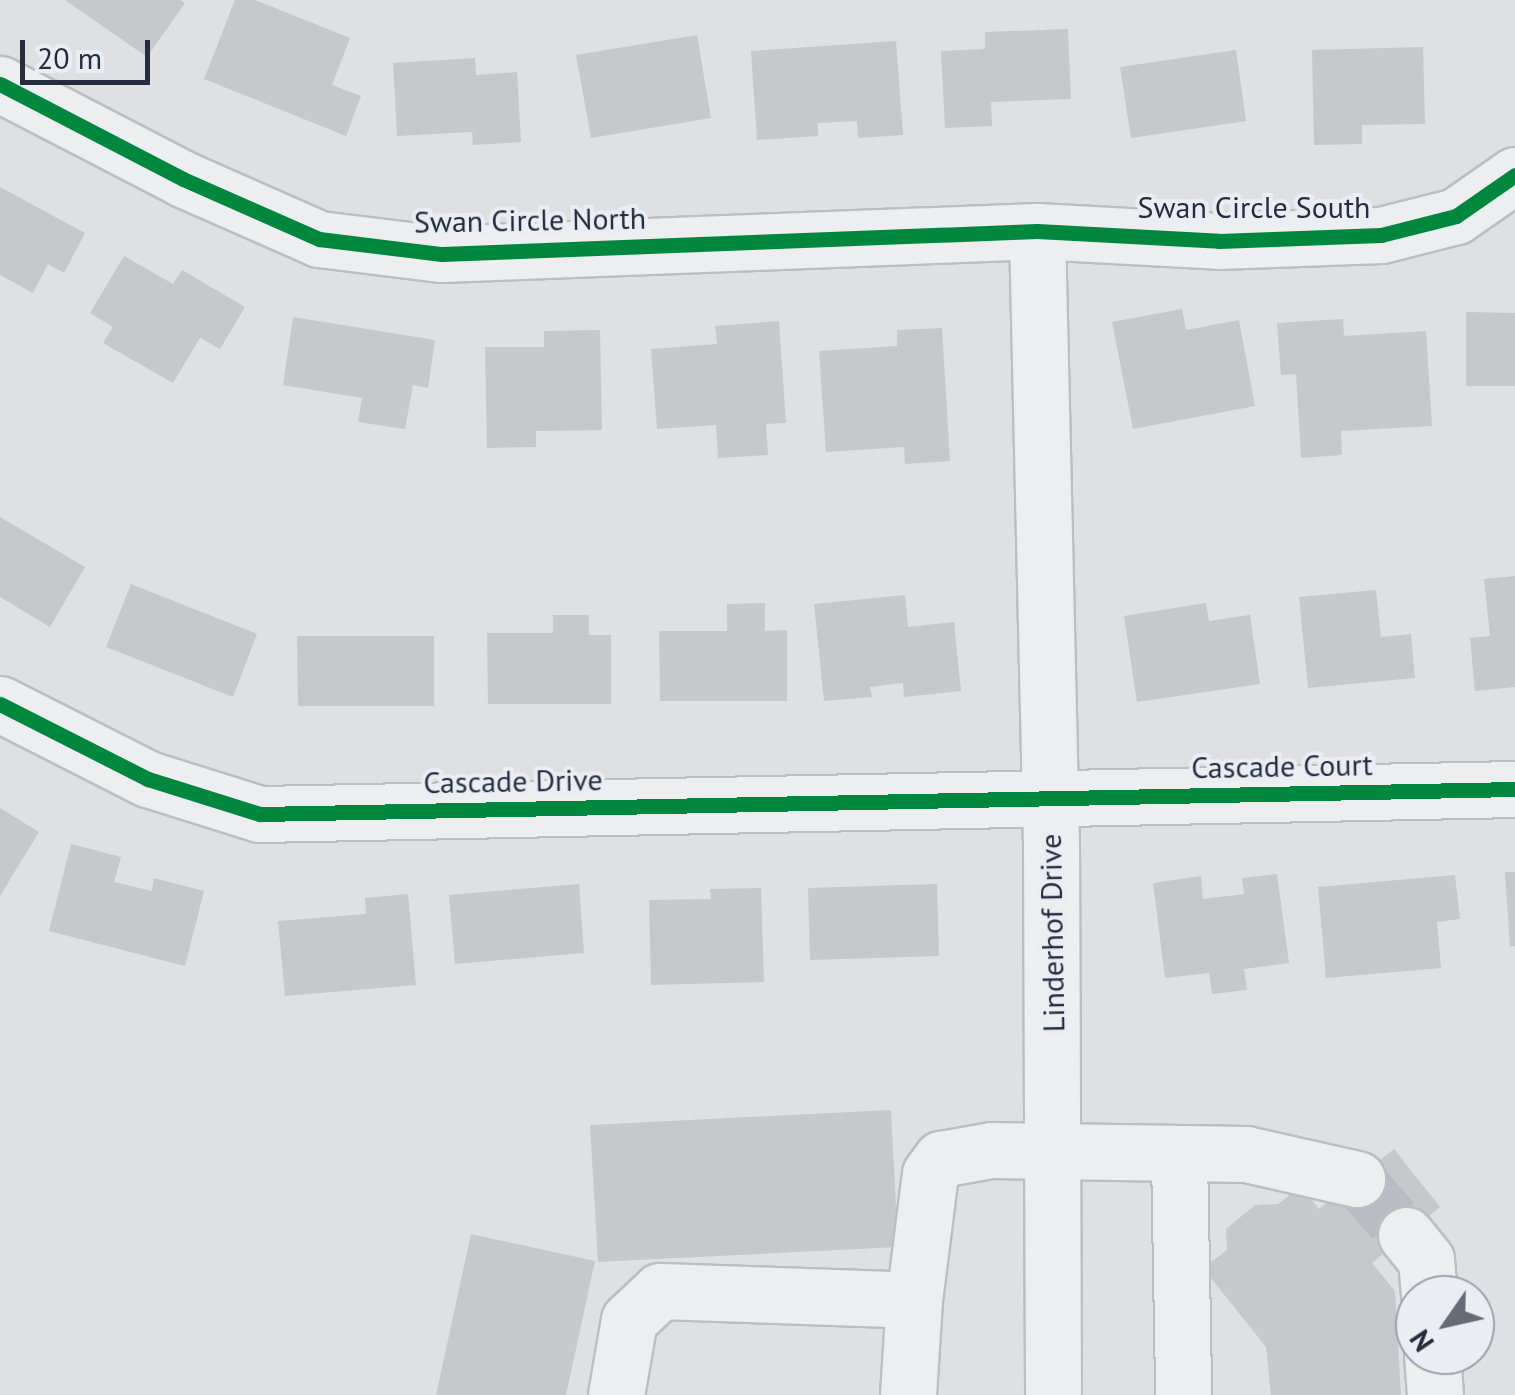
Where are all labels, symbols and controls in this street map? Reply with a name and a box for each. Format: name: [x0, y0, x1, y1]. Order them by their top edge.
scale bar: [25, 20, 155, 82]
text: 20 m: [37, 38, 102, 77]
street label: Swan Circle South: [1138, 189, 1370, 225]
street label: Swan Circle North: [414, 200, 646, 240]
street label: Cascade Court: [1191, 746, 1373, 786]
street label: Cascade Drive: [423, 761, 603, 801]
street label: Linderhof Drive: [1032, 833, 1072, 1033]
north arrow: [1395, 1275, 1495, 1375]
text: N: [1401, 1323, 1442, 1359]

